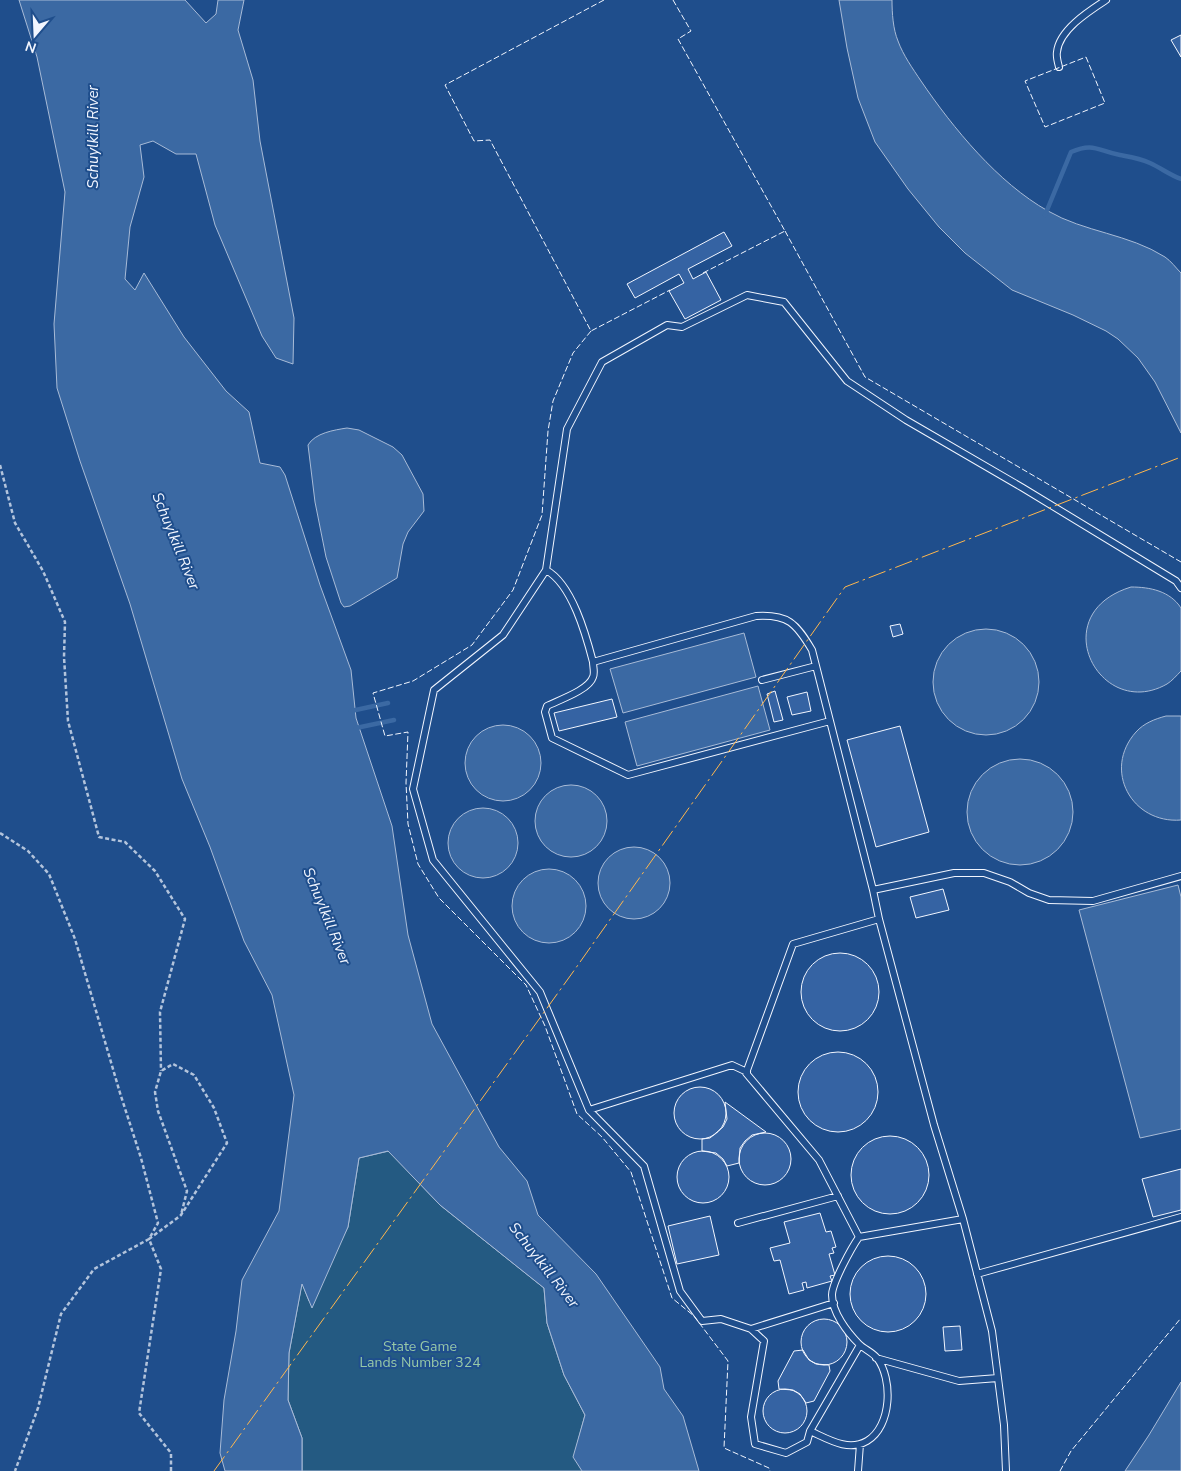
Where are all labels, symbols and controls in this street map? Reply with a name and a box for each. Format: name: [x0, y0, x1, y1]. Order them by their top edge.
north arrow: [10, 10, 60, 60]
text: N: [23, 36, 39, 58]
water label: Schuylkill River: [83, 85, 103, 189]
water label: Schuylkill River: [147, 489, 205, 593]
water label: Schuylkill River: [298, 864, 356, 968]
water label: Schuylkill River: [504, 1218, 584, 1312]
park label: State Game Lands Number 324: [359, 1337, 481, 1372]

